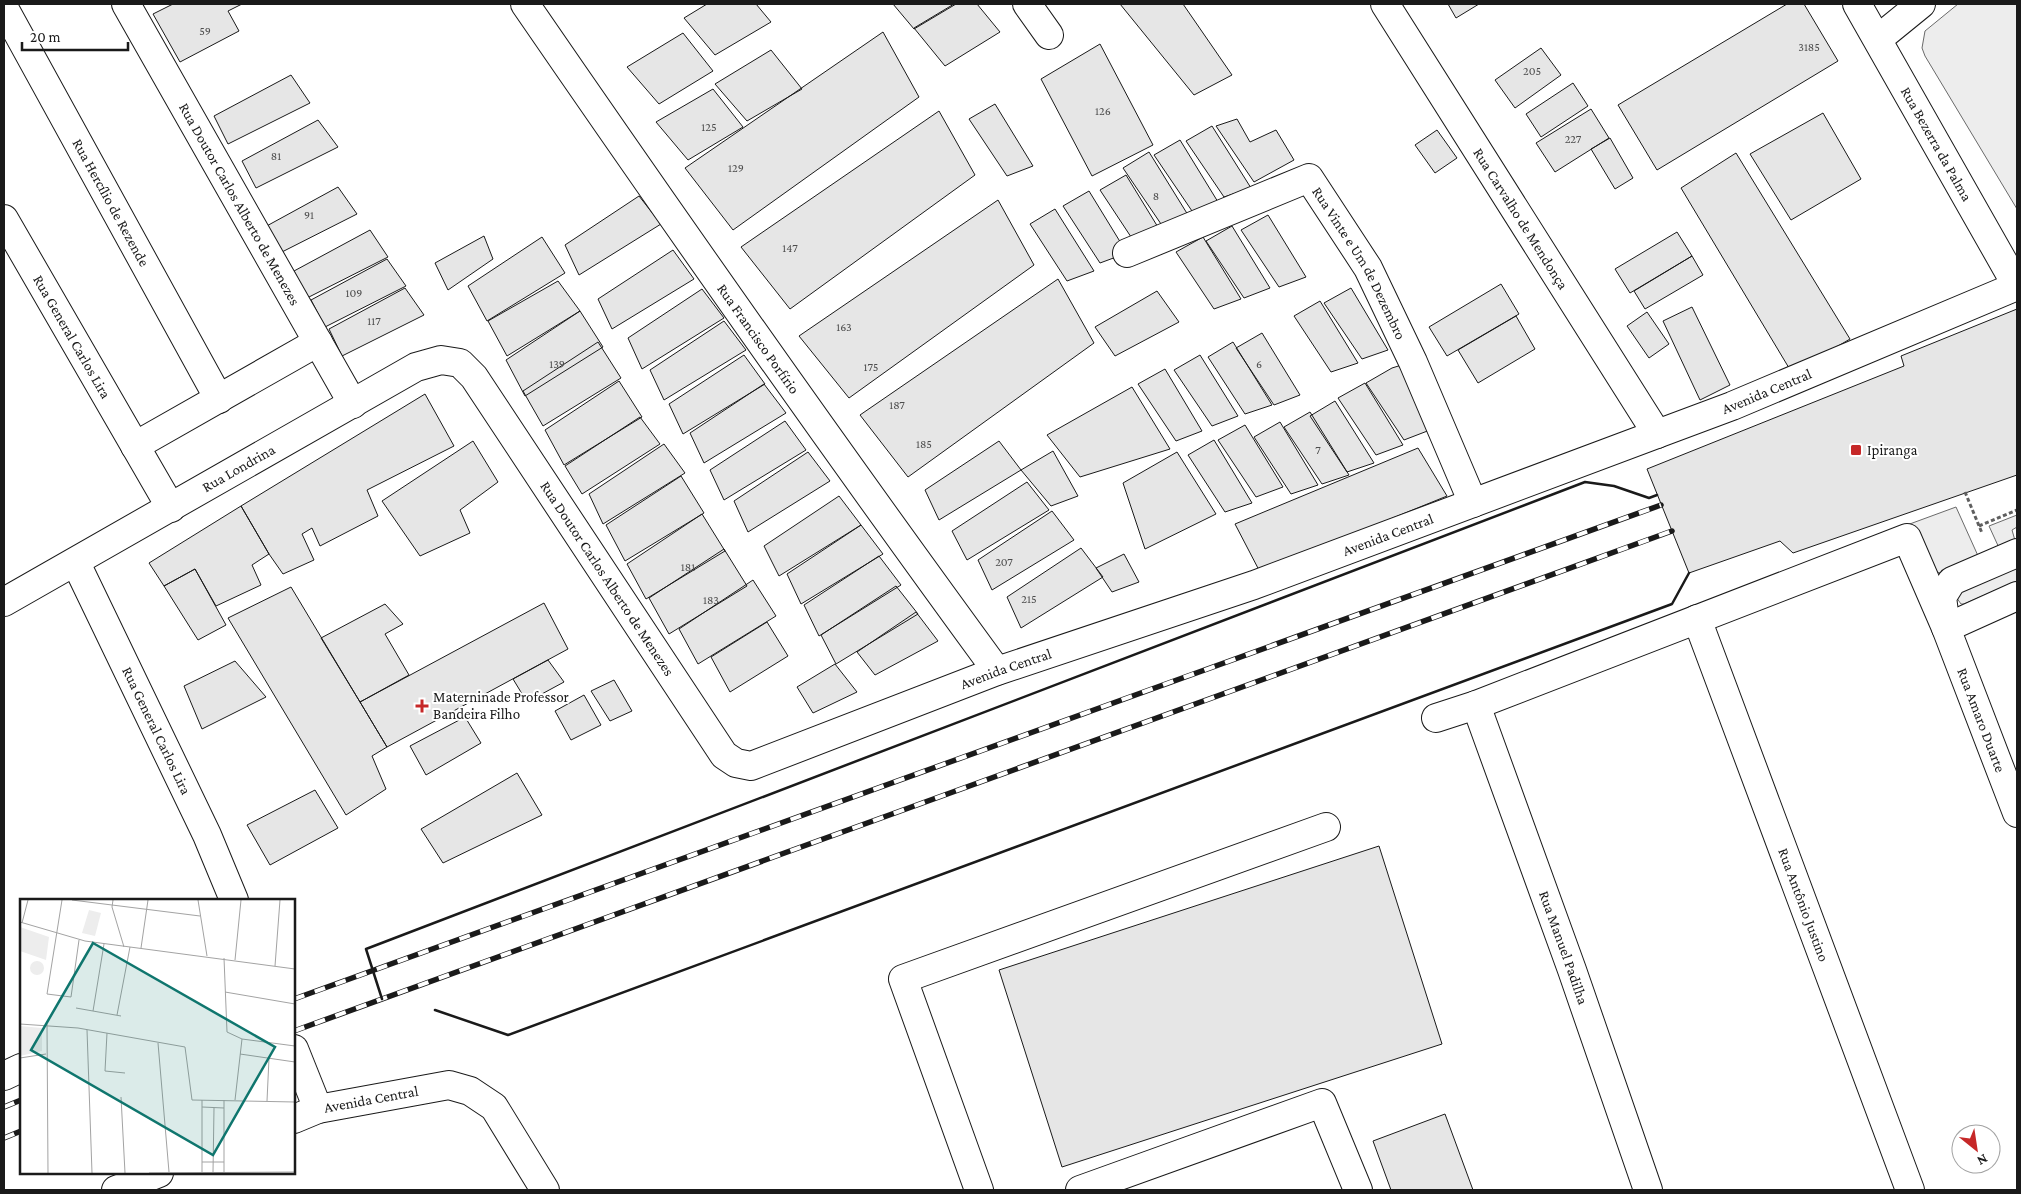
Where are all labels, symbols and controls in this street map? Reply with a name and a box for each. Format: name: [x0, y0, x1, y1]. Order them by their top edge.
scale bar: [22, 20, 129, 52]
house number: 59: [199, 24, 211, 38]
text: 20 m: [30, 29, 61, 45]
house number: 3185: [1798, 40, 1820, 54]
house number: 205: [1523, 64, 1541, 78]
street label: Rua Bezerra da Palma: [1898, 84, 1975, 204]
street label: Rua Doutor Carlos Alberto de Menezes: [176, 100, 303, 308]
house number: 126: [1095, 104, 1111, 118]
house number: 125: [701, 120, 717, 134]
house number: 227: [1565, 132, 1582, 146]
street label: Rua Hercílio de Rezende: [69, 136, 153, 269]
street label: Rua Carvalho de Mendonça: [1470, 145, 1571, 292]
house number: 81: [271, 149, 281, 163]
house number: 129: [728, 161, 744, 175]
street label: Rua Vinte e Um de Dezembro: [1309, 184, 1409, 342]
house number: 8: [1153, 189, 1159, 203]
house number: 91: [304, 208, 314, 222]
house number: 147: [782, 241, 798, 255]
street label: Rua General Carlos Lira: [30, 272, 114, 401]
street label: Rua Francisco Porfírio: [714, 281, 803, 397]
house number: 109: [346, 286, 362, 300]
house number: 117: [367, 314, 381, 328]
house number: 163: [836, 320, 852, 334]
house number: 139: [549, 357, 565, 371]
house number: 6: [1256, 357, 1262, 371]
house number: 175: [863, 360, 879, 374]
street label: Avenida Central: [1720, 365, 1814, 417]
house number: 187: [889, 398, 905, 412]
house number: 185: [916, 437, 932, 451]
street label: Rua Londrina: [199, 441, 278, 495]
place label: Ipiranga: [1867, 442, 1918, 459]
house number: 7: [1315, 443, 1321, 457]
marker: Ipiranga: [1849, 443, 1863, 457]
street label: Rua Doutor Carlos Alberto de Menezes: [537, 478, 678, 679]
street label: Avenida Central: [1340, 511, 1436, 559]
house number: 207: [995, 555, 1013, 569]
house number: 181: [681, 560, 695, 574]
house number: 215: [1021, 592, 1037, 606]
house number: 183: [703, 593, 719, 607]
street label: Avenida Central: [958, 645, 1054, 692]
street label: Rua General Carlos Lira: [119, 664, 194, 797]
street label: Rua Amaro Duarte: [1954, 666, 2009, 775]
place label: Materninade Professor Bandeira Filho: [433, 689, 570, 722]
marker: Materninade Professor Bandeira Filho: [415, 699, 429, 713]
street label: Rua Antônio Justino: [1775, 846, 1832, 964]
street label: Rua Manuel Padilha: [1536, 889, 1591, 1007]
inset map: [20, 899, 295, 1174]
street label: Avenida Central: [323, 1083, 420, 1116]
north arrow: [1951, 1124, 2001, 1174]
text: N: [1974, 1151, 1991, 1170]

